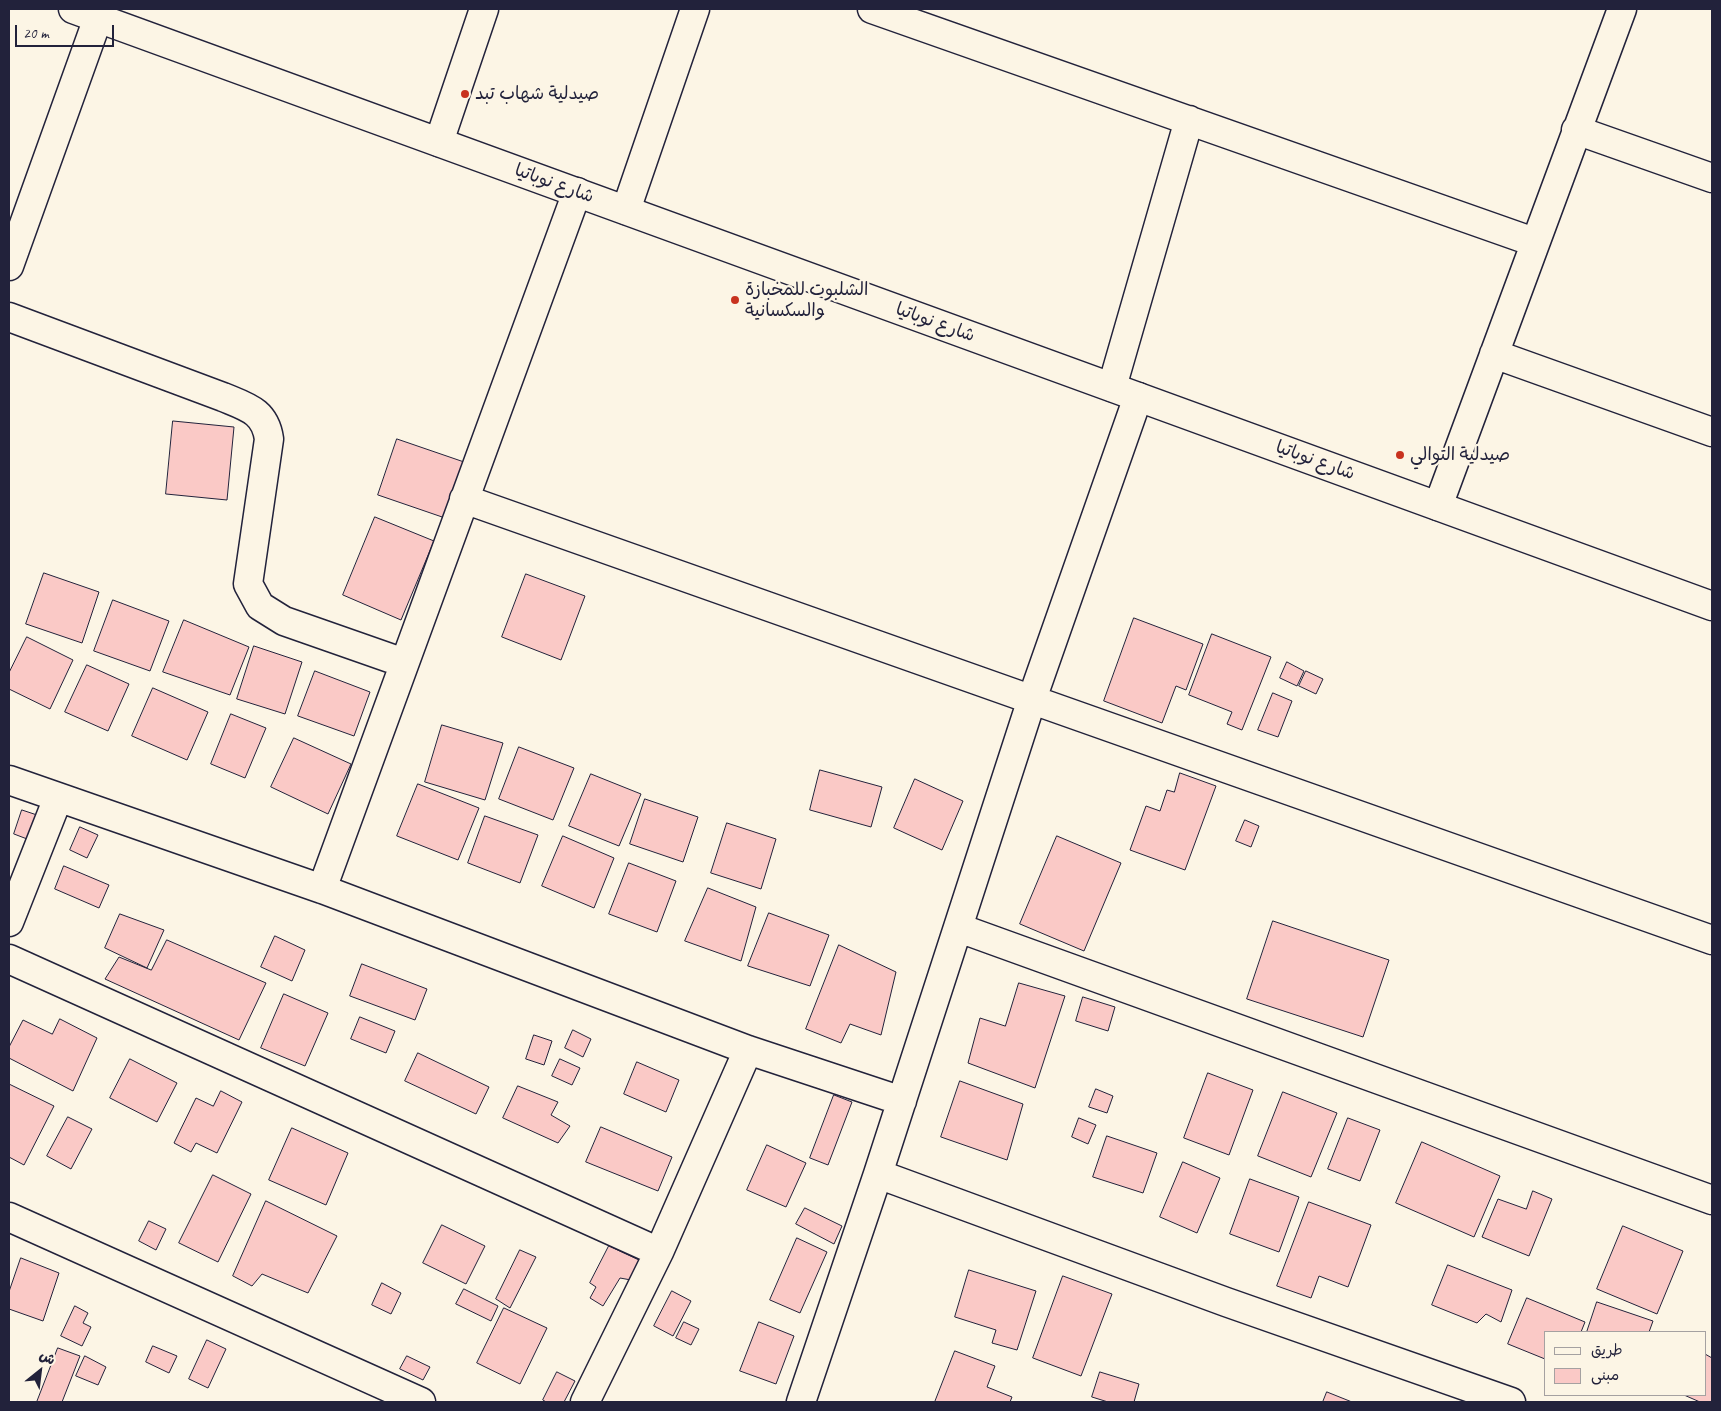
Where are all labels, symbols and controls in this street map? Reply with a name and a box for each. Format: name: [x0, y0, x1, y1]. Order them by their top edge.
scale bar: [18, 15, 116, 47]
text: 20 m: [23, 24, 49, 43]
place label: صيدلية شهاب تبد: [475, 83, 599, 105]
marker: صيدلية شهاب تبد: [459, 88, 471, 100]
street label: شارع نوباتيا: [511, 160, 597, 208]
place label: الشلبوت للمخبازة والسكسانية: [745, 279, 868, 322]
marker: الشلبوت للمخبازة والسكسانية: [729, 294, 741, 306]
street label: شارع نوباتيا: [892, 299, 978, 347]
street label: شارع نوباتيا: [1272, 437, 1358, 485]
place label: صيدلية التوالي: [1410, 444, 1510, 466]
marker: صيدلية التوالي: [1394, 449, 1406, 461]
legend: [1544, 1331, 1706, 1396]
text: طريق: [1591, 1341, 1623, 1360]
north arrow: [15, 1346, 65, 1396]
text: ش: [37, 1346, 58, 1369]
text: مبنى: [1591, 1366, 1619, 1385]

